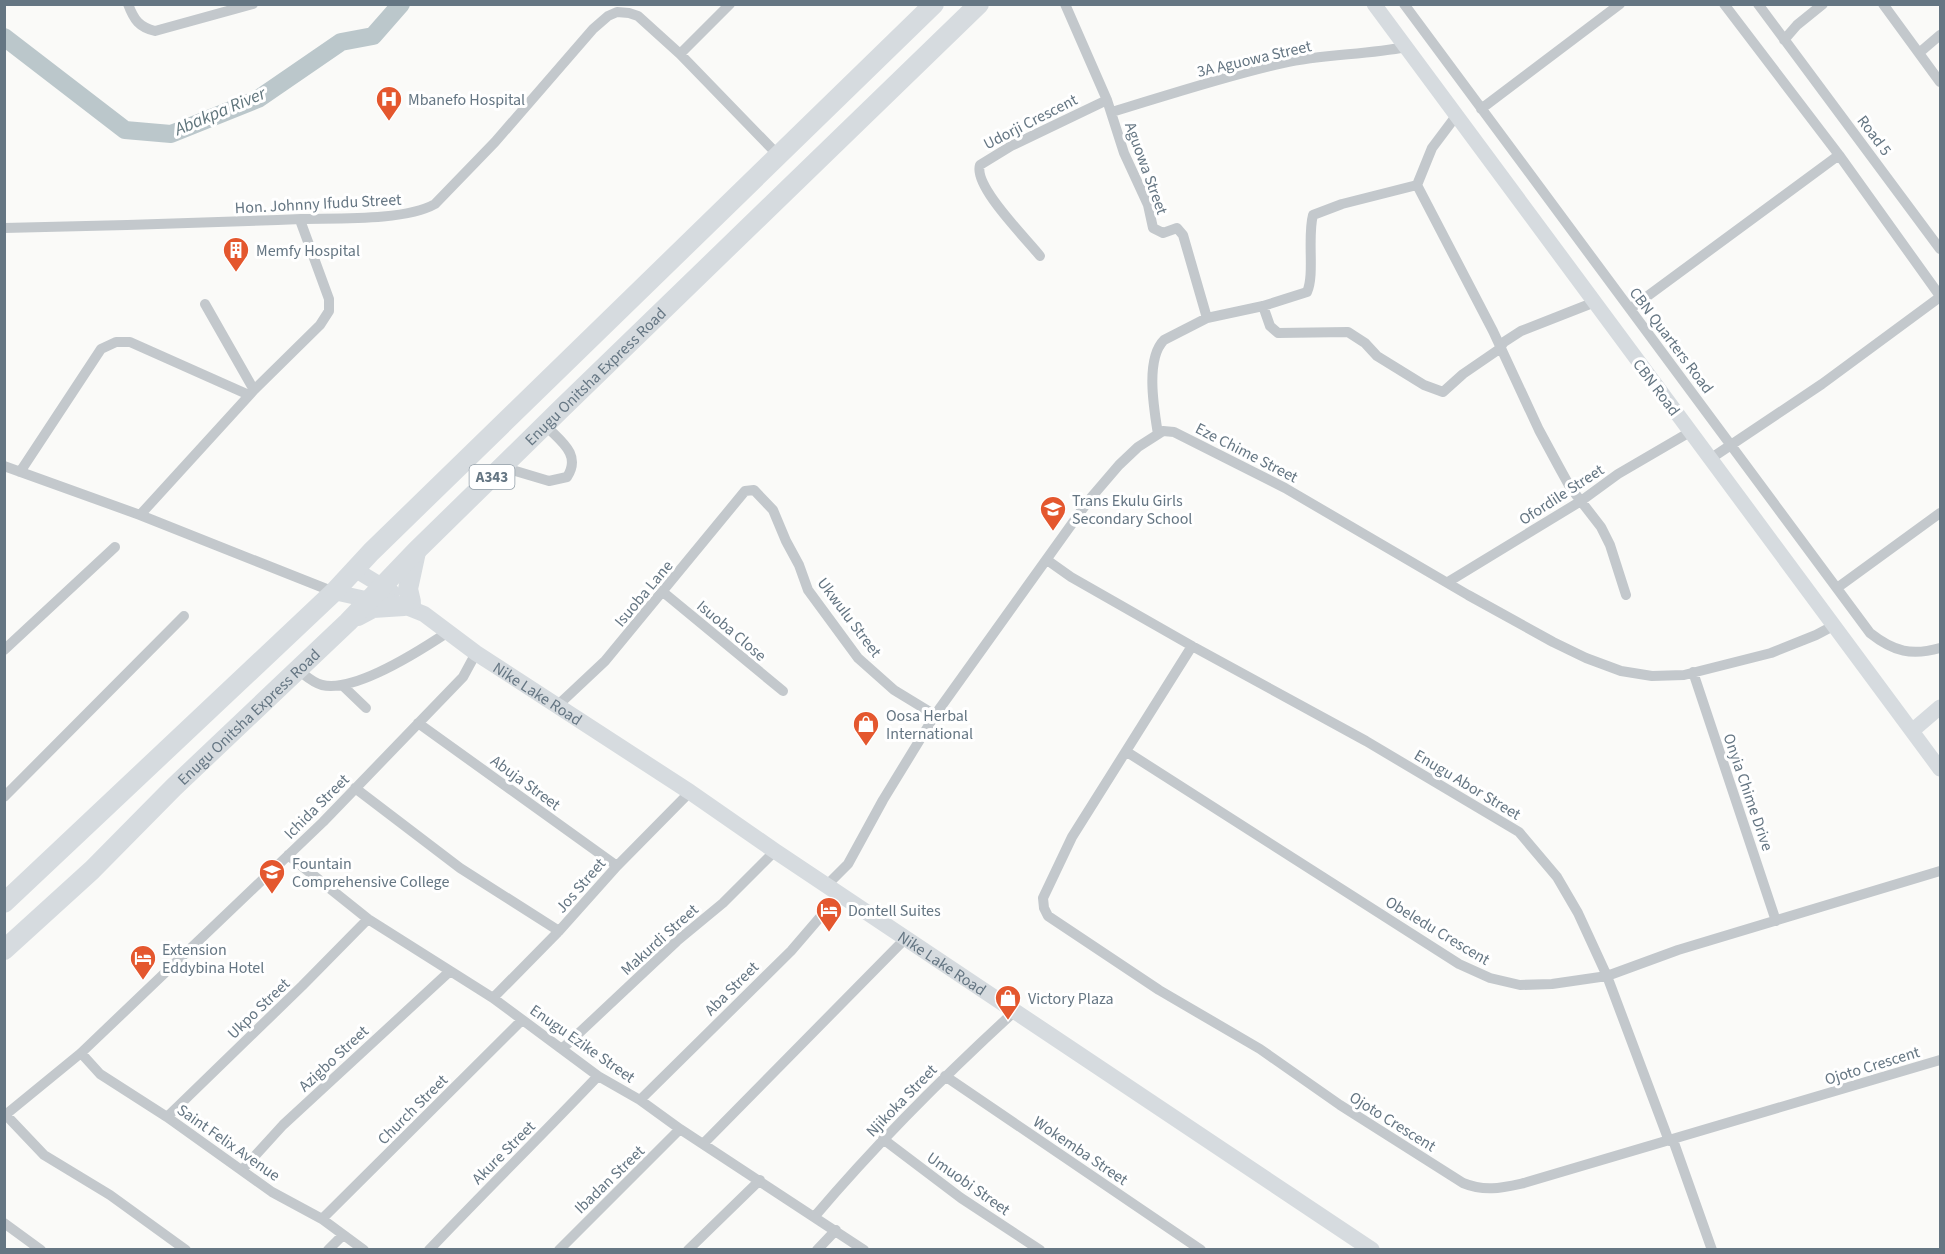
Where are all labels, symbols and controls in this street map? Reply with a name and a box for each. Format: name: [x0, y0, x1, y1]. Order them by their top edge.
street label: 3A Aguowa Street: [1195, 35, 1314, 83]
water label: Abakpa River: [170, 81, 270, 142]
hospital icon: Mbanefo Hospital: [374, 84, 404, 122]
place label: Mbanefo Hospital: [408, 89, 525, 111]
street label: Udorji Crescent: [980, 89, 1082, 155]
street label: Road 5: [1852, 111, 1897, 160]
street label: Aguowa Street: [1119, 119, 1173, 218]
street label: Hon. Johnny Ifudu Street: [234, 189, 402, 219]
building icon: Memfy Hospital: [221, 235, 251, 273]
place label: Memfy Hospital: [256, 240, 360, 262]
street label: CBN Quarters Road: [1624, 283, 1718, 398]
street label: Enugu Onitsha Express Road: [520, 303, 671, 451]
street label: CBN Road: [1627, 354, 1685, 421]
street label: Eze Chime Street: [1191, 418, 1302, 488]
street label: Ofordile Street: [1515, 459, 1609, 531]
road number: A343: [470, 465, 514, 489]
place label: Trans Ekulu Girls Secondary School: [1072, 490, 1192, 530]
school or university icon: Trans Ekulu Girls Secondary School: [1038, 494, 1068, 532]
street label: Isuoba Lane: [609, 556, 678, 632]
street label: Ukwulu Street: [812, 573, 887, 662]
street label: Isuoba Close: [692, 595, 771, 666]
street label: Enugu Onitsha Express Road: [173, 644, 325, 790]
street label: Nike Lake Road: [489, 657, 586, 731]
place label: Oosa Herbal International: [886, 705, 973, 745]
shop icon: Oosa Herbal International: [851, 709, 881, 747]
street label: Onyia Chime Drive: [1718, 731, 1778, 854]
street label: Enugu Abor Street: [1410, 744, 1525, 826]
street label: Abuja Street: [486, 750, 565, 816]
street label: Ichida Street: [279, 769, 355, 844]
place label: Fountain Comprehensive College: [292, 853, 449, 893]
street label: Jos Street: [551, 853, 611, 918]
school or university icon: Fountain Comprehensive College: [257, 857, 287, 895]
street label: Obeledu Crescent: [1381, 891, 1494, 971]
hotel icon: Dontell Suites: [814, 895, 844, 933]
street label: Makurdi Street: [616, 899, 704, 981]
place label: Dontell Suites: [848, 900, 941, 922]
street label: Nike Lake Road: [893, 926, 990, 1001]
place label: Extension Eddybina Hotel: [162, 939, 264, 979]
hotel icon: Extension Eddybina Hotel: [128, 943, 158, 981]
street label: Aba Street: [700, 956, 764, 1021]
street label: Ukpo Street: [223, 973, 295, 1044]
shop icon: Victory Plaza: [993, 983, 1023, 1021]
place label: Victory Plaza: [1028, 988, 1114, 1010]
street label: Enugu Ezike Street: [525, 999, 640, 1089]
street label: Azigbo Street: [294, 1020, 374, 1097]
street label: Ojoto Crescent: [1822, 1041, 1923, 1091]
street label: Njikoka Street: [861, 1059, 943, 1142]
street label: Church Street: [373, 1069, 453, 1150]
street label: Ojoto Crescent: [1345, 1086, 1440, 1158]
street label: Saint Felix Avenue: [172, 1099, 284, 1187]
street label: Wokemba Street: [1029, 1111, 1133, 1191]
street label: Akure Street: [467, 1116, 541, 1189]
street label: Ibadan Street: [570, 1140, 650, 1219]
street label: Umuobi Street: [922, 1147, 1015, 1221]

